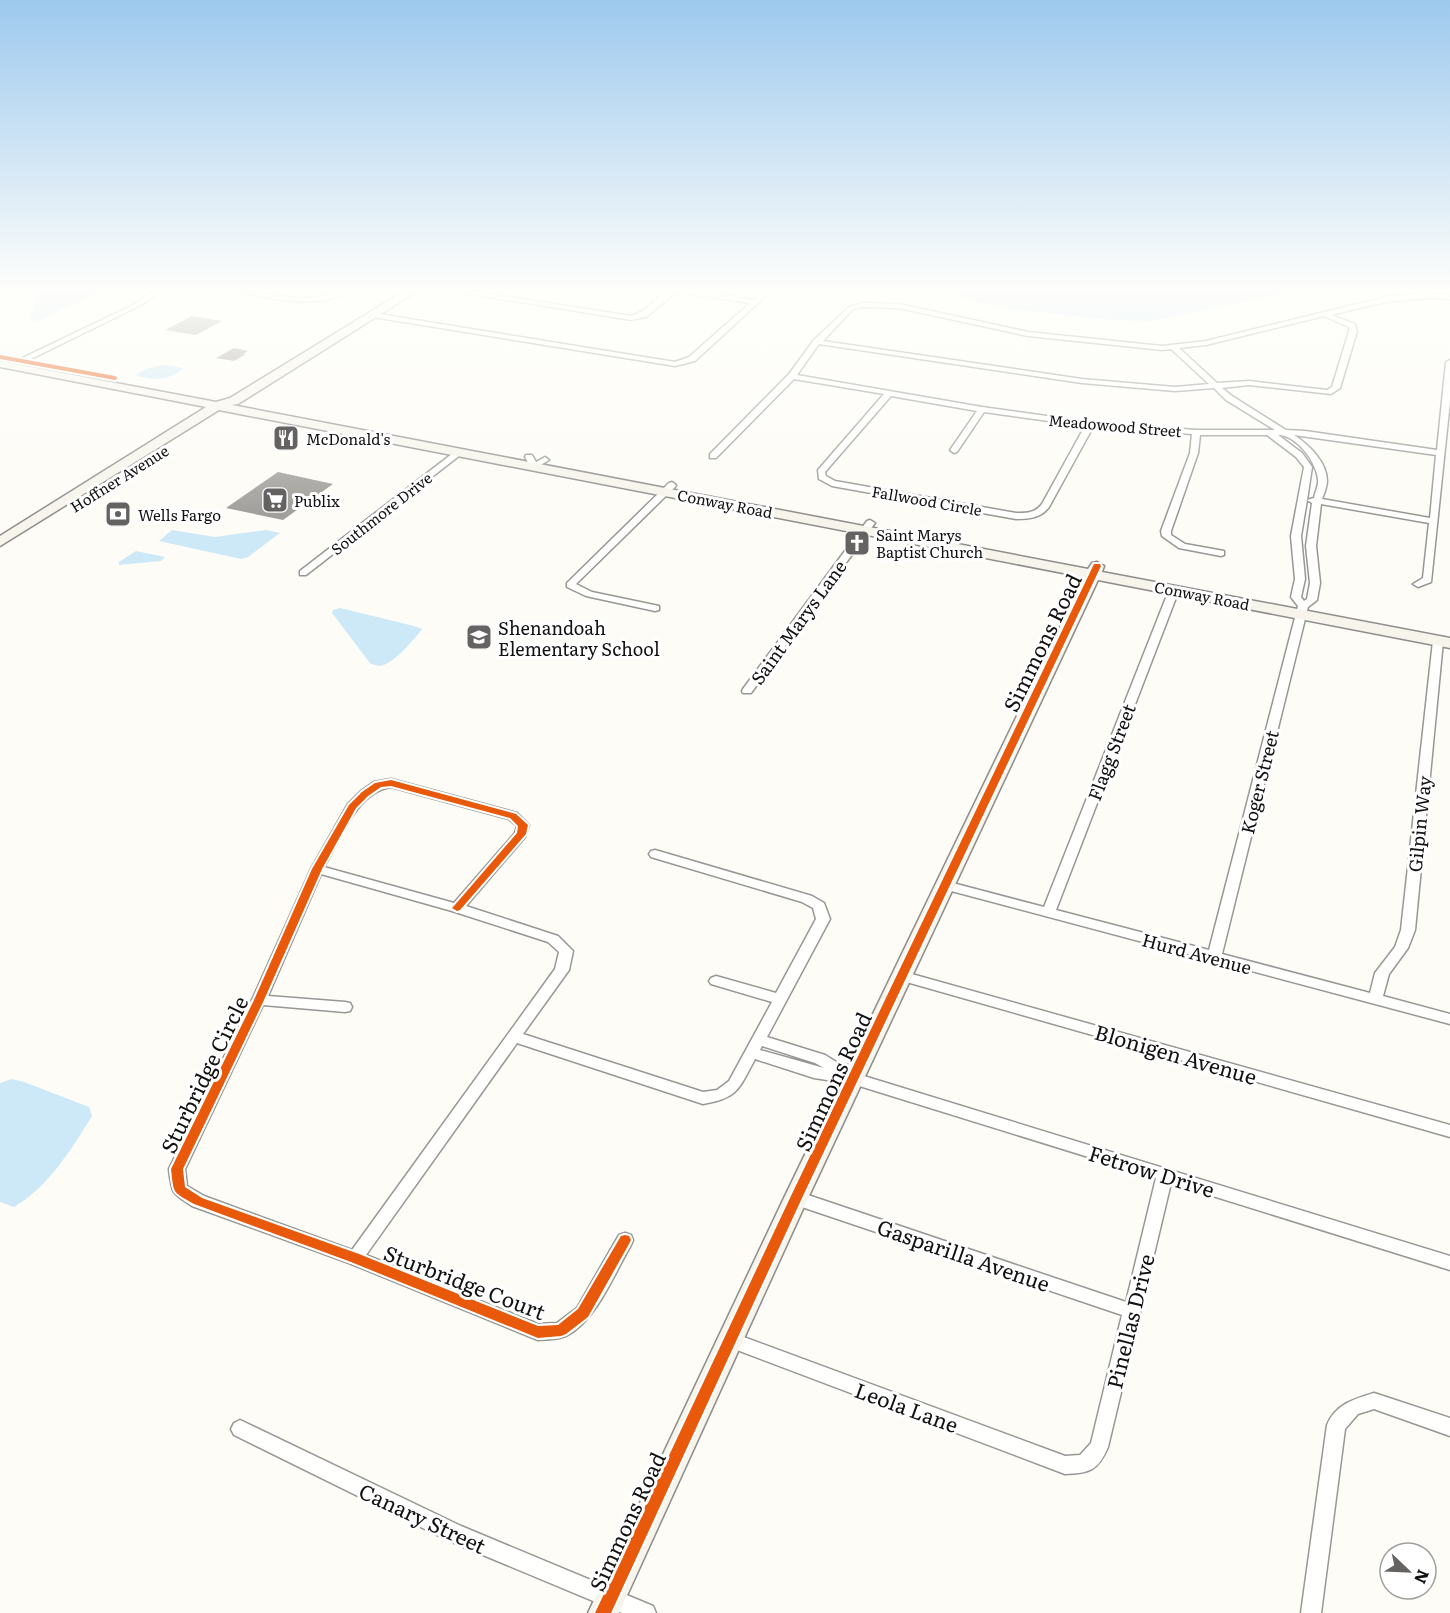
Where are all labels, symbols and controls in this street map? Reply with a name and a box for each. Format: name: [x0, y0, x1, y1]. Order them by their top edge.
street label: Meadowood Street: [1047, 408, 1183, 442]
restaurant icon: McDonald's: [271, 423, 301, 453]
place label: McDonald's: [306, 427, 390, 450]
street label: Hoffner Avenue: [65, 438, 173, 517]
street label: Southmore Drive: [326, 466, 437, 560]
street label: Fallwood Circle: [870, 479, 984, 521]
street label: Conway Road: [675, 483, 775, 523]
supermarket icon: Publix: [260, 485, 290, 515]
place label: Publix: [294, 489, 340, 512]
bank icon: Wells Fargo: [103, 499, 133, 529]
place label: Wells Fargo: [138, 503, 221, 526]
place label: Saint Marys Baptist Church: [876, 523, 983, 563]
church icon: Saint Marys Baptist Church: [842, 528, 872, 558]
street label: Saint Marys Lane: [744, 554, 852, 690]
street label: Simmons Road: [994, 567, 1088, 716]
street label: Conway Road: [1152, 575, 1252, 615]
place label: Shenandoah Elementary School: [498, 614, 660, 662]
school or university icon: Shenandoah Elementary School: [464, 622, 494, 652]
street label: Flagg Street: [1080, 699, 1142, 804]
street label: Koger Street: [1233, 726, 1285, 837]
street label: Gilpin Way: [1401, 774, 1438, 873]
street label: Hurd Avenue: [1139, 925, 1255, 981]
street label: Sturbridge Circle: [151, 990, 255, 1158]
street label: Simmons Road: [786, 1006, 878, 1156]
street label: Blonigen Avenue: [1091, 1015, 1261, 1091]
street label: Fetrow Drive: [1085, 1136, 1219, 1204]
street label: Gasparilla Avenue: [874, 1210, 1055, 1298]
street label: Sturbridge Court: [380, 1236, 551, 1326]
street label: Pinellas Drive: [1097, 1250, 1161, 1392]
street label: Leola Lane: [851, 1373, 963, 1439]
street label: Simmons Road: [580, 1446, 672, 1596]
street label: Canary Street: [354, 1474, 492, 1560]
north arrow: [1378, 1541, 1438, 1601]
text: N: [1409, 1566, 1436, 1588]

